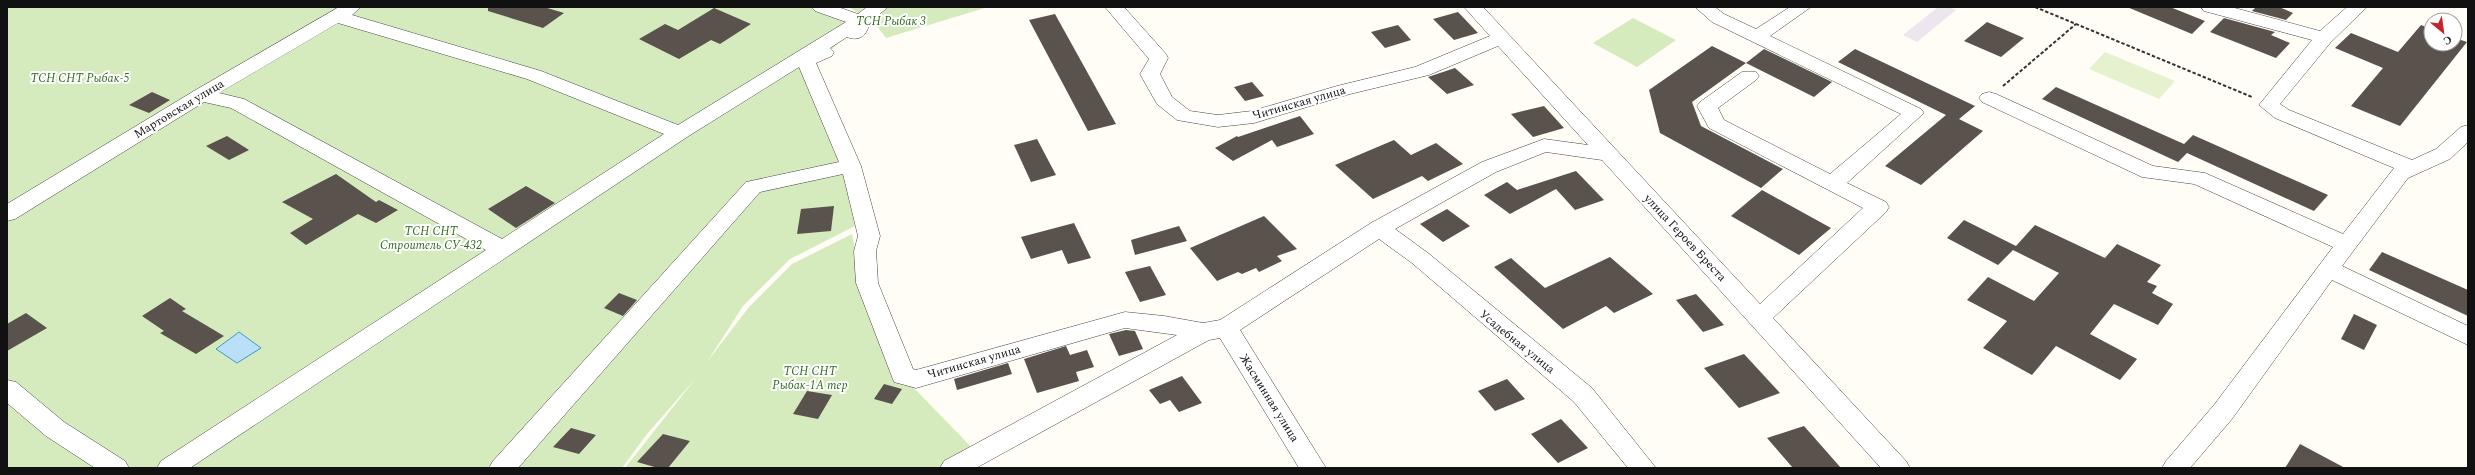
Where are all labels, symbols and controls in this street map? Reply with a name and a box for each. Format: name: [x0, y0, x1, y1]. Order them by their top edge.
park label: ТСН Рыбак 3: [856, 12, 926, 31]
north arrow: [2423, 12, 2463, 52]
text: С: [2440, 31, 2455, 50]
park label: ТСН СНТ Рыбак-5: [30, 69, 130, 88]
street label: Мартовская улица: [130, 74, 228, 144]
street label: Читинская улица: [1250, 81, 1348, 125]
street label: улица Героев Бреста: [1639, 189, 1731, 286]
park label: ТСН СНТ Строитель СУ-432: [380, 222, 482, 255]
street label: Усадебная улица: [1475, 305, 1559, 379]
street label: Читинская улица: [925, 340, 1023, 384]
street label: Жасминная улица: [1234, 350, 1304, 446]
park label: ТСН СНТ Рыбак-1А тер: [772, 362, 848, 395]

